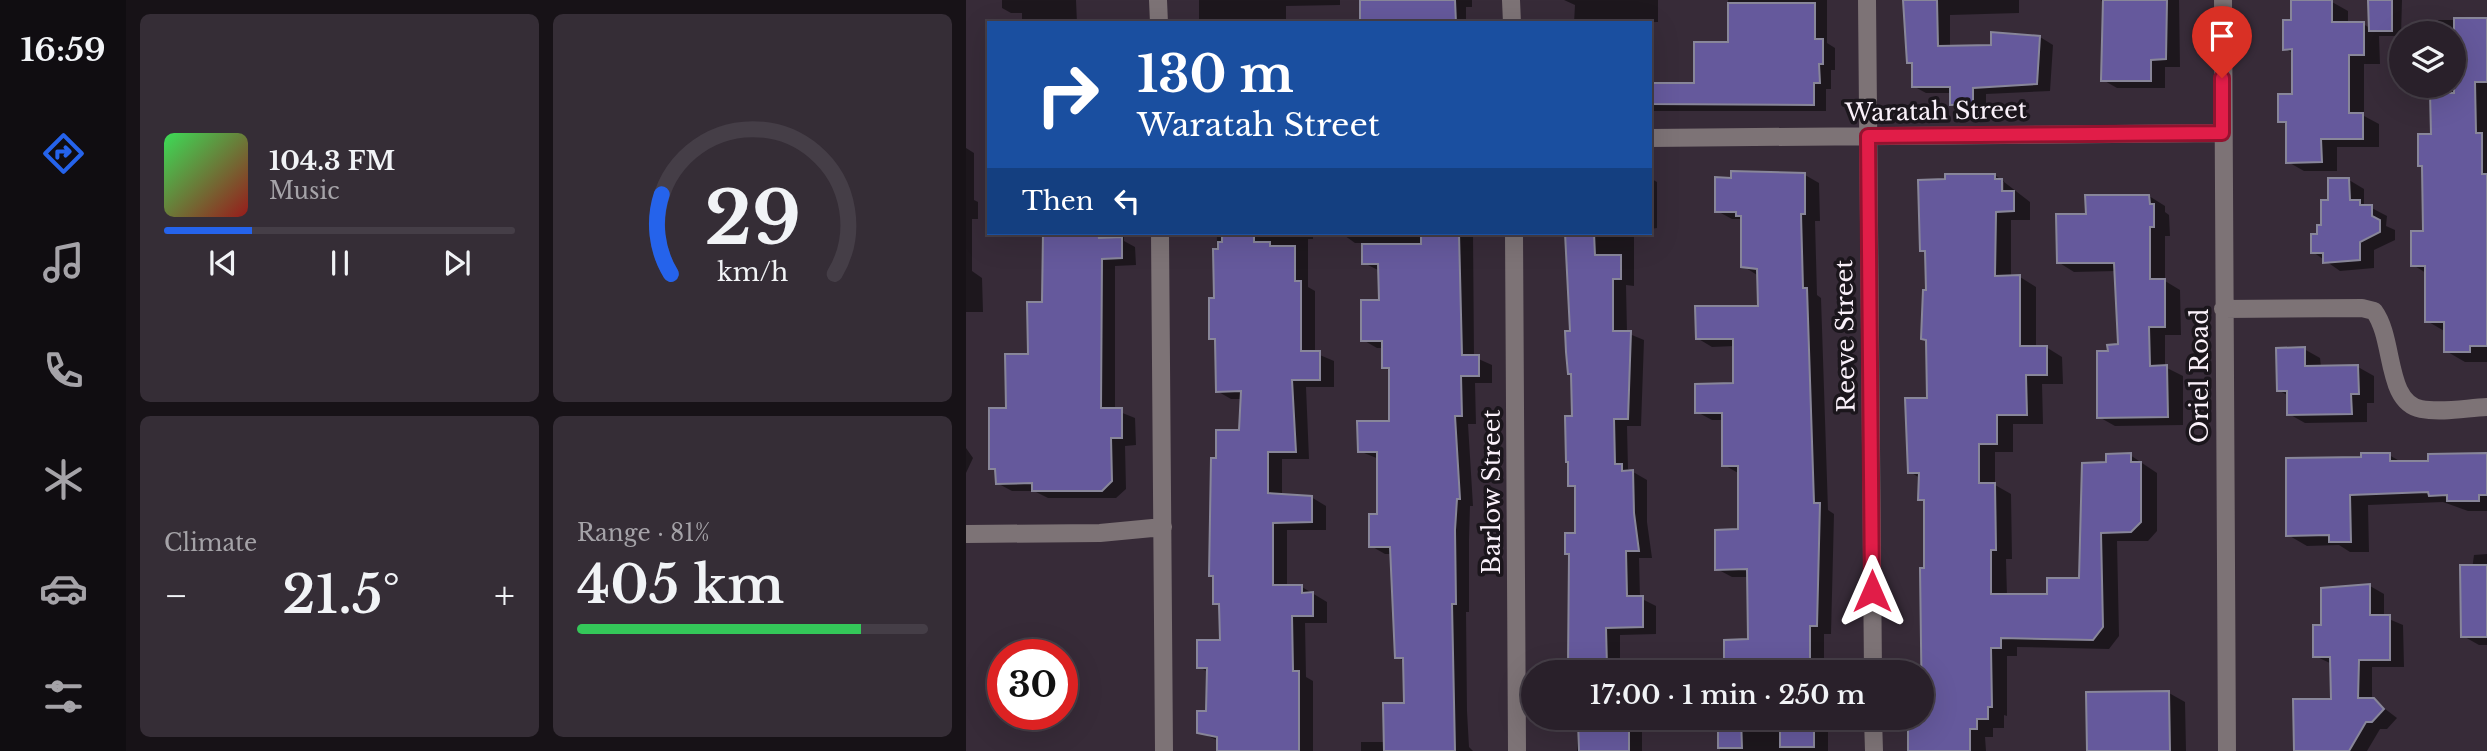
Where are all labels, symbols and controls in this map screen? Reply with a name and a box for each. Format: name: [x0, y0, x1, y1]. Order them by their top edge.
pin: [2192, 6, 2252, 78]
icon: arrive: [2203, 17, 2241, 55]
map controls: [2389, 21, 2466, 98]
button: layers: [2389, 21, 2466, 98]
text: 16:59: [20, 30, 106, 70]
text: 130 m: [1137, 44, 1294, 105]
icon: right: [1022, 49, 1113, 140]
street label: Waratah Street: [1844, 95, 2027, 127]
text: Waratah Street: [1137, 105, 1380, 145]
icon: directions: [39, 129, 88, 178]
text: 104.3 FM: [269, 145, 395, 177]
text: 29: [704, 173, 801, 264]
text: Music: [269, 177, 340, 205]
icon: left: [1108, 182, 1146, 220]
text: Then: [1022, 185, 1094, 217]
icon: music: [39, 238, 88, 287]
icon: previous: [204, 244, 242, 282]
icon: pause: [321, 244, 359, 282]
icon: next: [438, 244, 476, 282]
text: km/h: [717, 257, 788, 288]
street label: Reeve Street: [1829, 259, 1861, 413]
street label: Oriel Road: [2185, 309, 2214, 443]
icon: phone: [39, 346, 88, 395]
street label: Barlow Street: [1477, 409, 1506, 575]
icon: climate: [39, 455, 88, 504]
text: Range · 81%: [577, 519, 710, 547]
text: Climate: [164, 529, 257, 557]
text: 405 km: [577, 553, 784, 617]
position arrow: [1835, 554, 1909, 628]
text: 21.5°: [282, 563, 400, 627]
icon: car: [39, 564, 88, 613]
text: −: [164, 572, 188, 619]
text: +: [494, 572, 515, 619]
speed limit sign: 30: [987, 639, 1078, 730]
icon: filters: [39, 672, 88, 721]
text: 17:00 · 1 min · 250 m: [1590, 679, 1865, 711]

